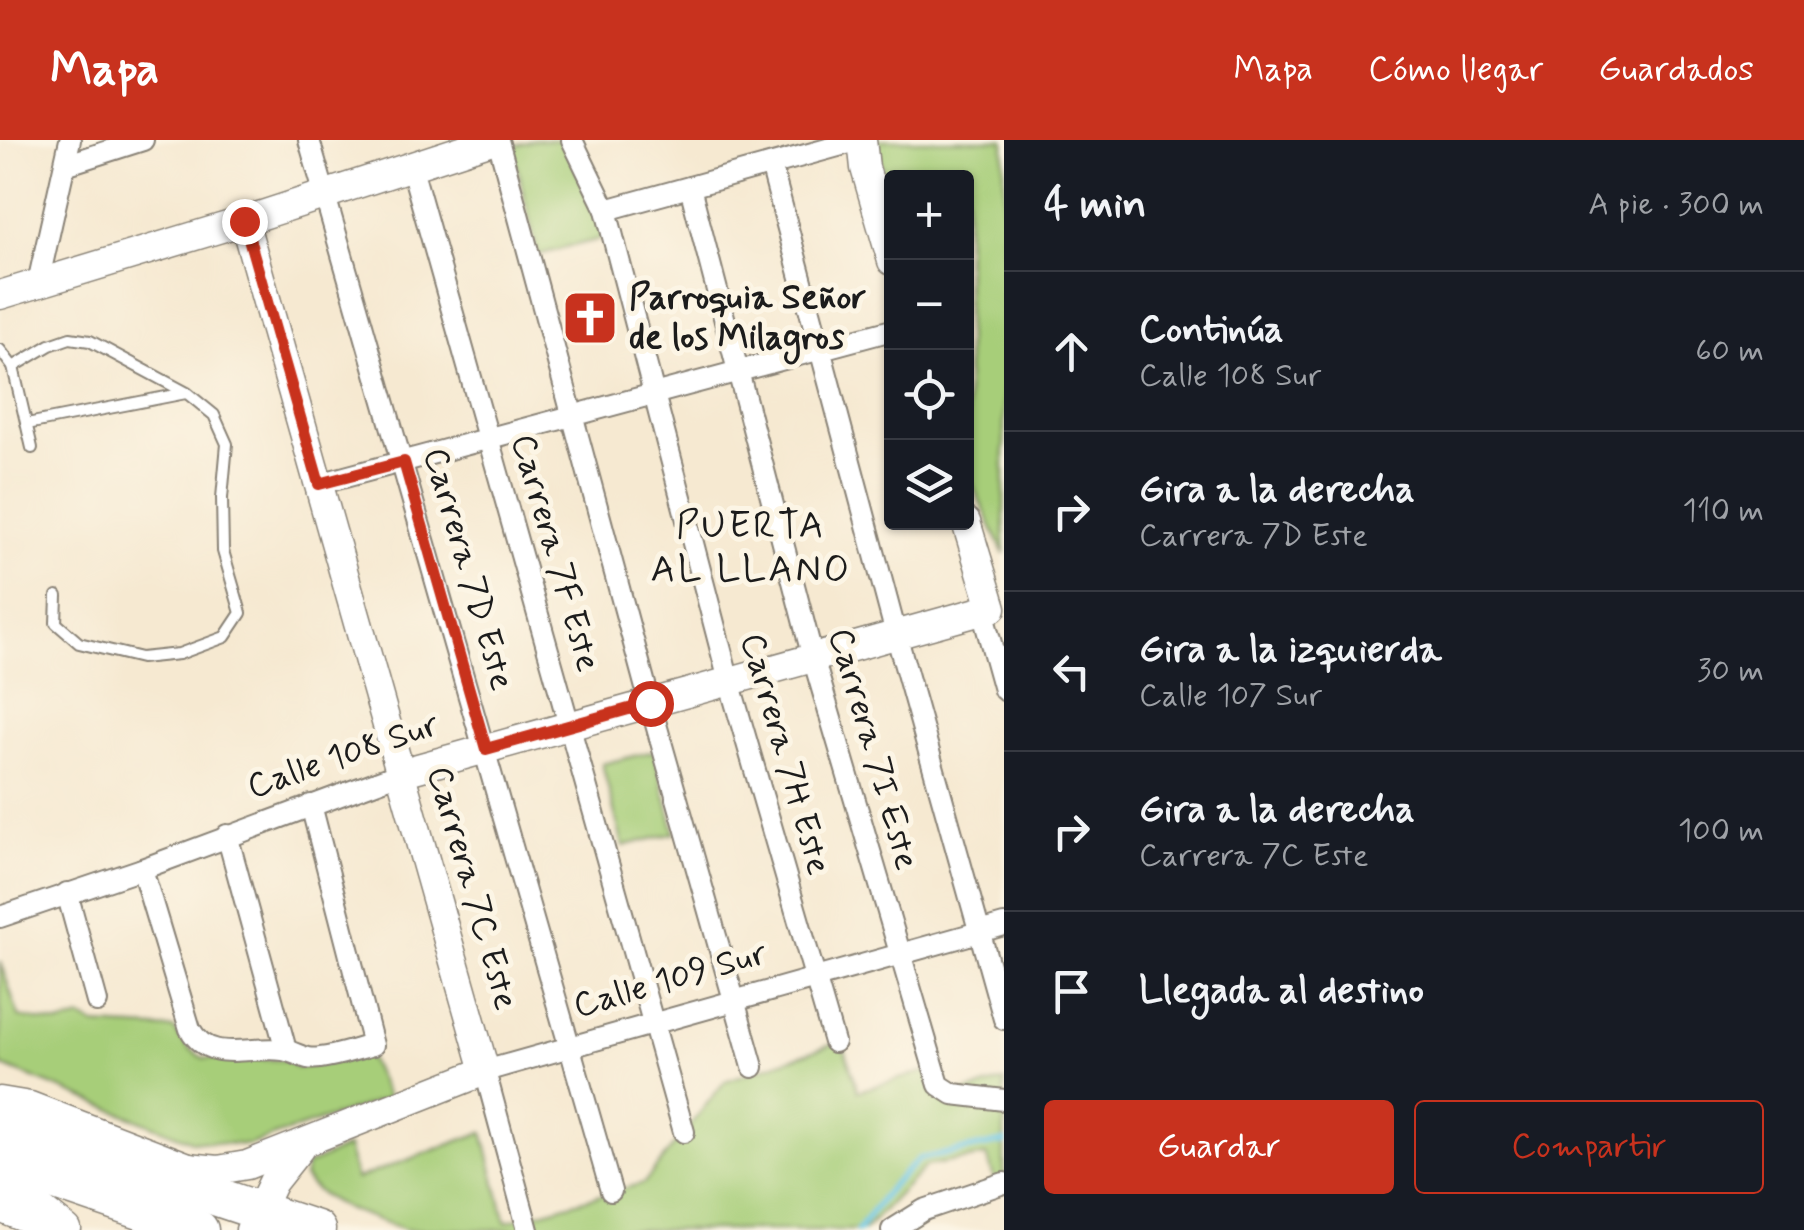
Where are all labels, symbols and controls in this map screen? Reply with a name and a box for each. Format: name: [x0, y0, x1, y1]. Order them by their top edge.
text: Mapa: [50, 39, 159, 102]
text: Mapa: [1233, 47, 1313, 93]
text: Cómo llegar: [1368, 47, 1543, 93]
text: Guardados: [1598, 47, 1754, 93]
map controls: [884, 170, 974, 530]
button: +: [884, 170, 974, 260]
text: 4 min: [1044, 178, 1146, 233]
text: A pie · 300 m: [1588, 184, 1764, 226]
route end: [222, 199, 268, 245]
button: −: [884, 260, 974, 350]
place label: Parroquia Señor de los Milagros: [629, 275, 866, 365]
church icon: Parroquia Señor de los Milagros: [560, 288, 620, 348]
text: Continúa: [1139, 306, 1284, 355]
icon: ahead: [1044, 324, 1099, 379]
text: 60 m: [1695, 330, 1764, 372]
button: locate: [884, 350, 974, 440]
text: Calle 108 Sur: [1139, 355, 1321, 397]
street label: Carrera 7F Este: [499, 429, 611, 677]
button: layers: [884, 440, 974, 530]
street label: Carrera 7D Este: [411, 442, 525, 696]
text: Gira a la derecha: [1139, 466, 1415, 515]
icon: right: [1044, 484, 1099, 539]
text: 110 m: [1683, 490, 1764, 532]
district label: PUERTA AL LLANO: [650, 502, 852, 595]
text: Carrera 7D Este: [1139, 515, 1368, 557]
street label: Carrera 7I Este: [817, 623, 929, 875]
text: Gira a la izquierda: [1139, 626, 1442, 675]
street label: Carrera 7H Este: [729, 628, 841, 880]
icon: left: [1044, 644, 1099, 699]
text: 30 m: [1697, 650, 1764, 692]
text: Calle 107 Sur: [1139, 675, 1322, 717]
route start: [628, 681, 674, 727]
street label: Calle 108 Sur: [241, 702, 445, 810]
street label: Carrera 7C Este: [415, 761, 529, 1015]
text: Gira a la derecha: [1139, 786, 1415, 835]
icon: right: [1044, 804, 1099, 859]
text: 100 m: [1678, 810, 1764, 852]
text: Carrera 7C Este: [1139, 835, 1369, 877]
street label: Calle 109 Sur: [568, 930, 772, 1030]
icon: arrive: [1044, 964, 1099, 1019]
text: Llegada al destino: [1139, 967, 1424, 1016]
button: Guardar: [1044, 1100, 1394, 1194]
button: Compartir: [1414, 1100, 1764, 1194]

